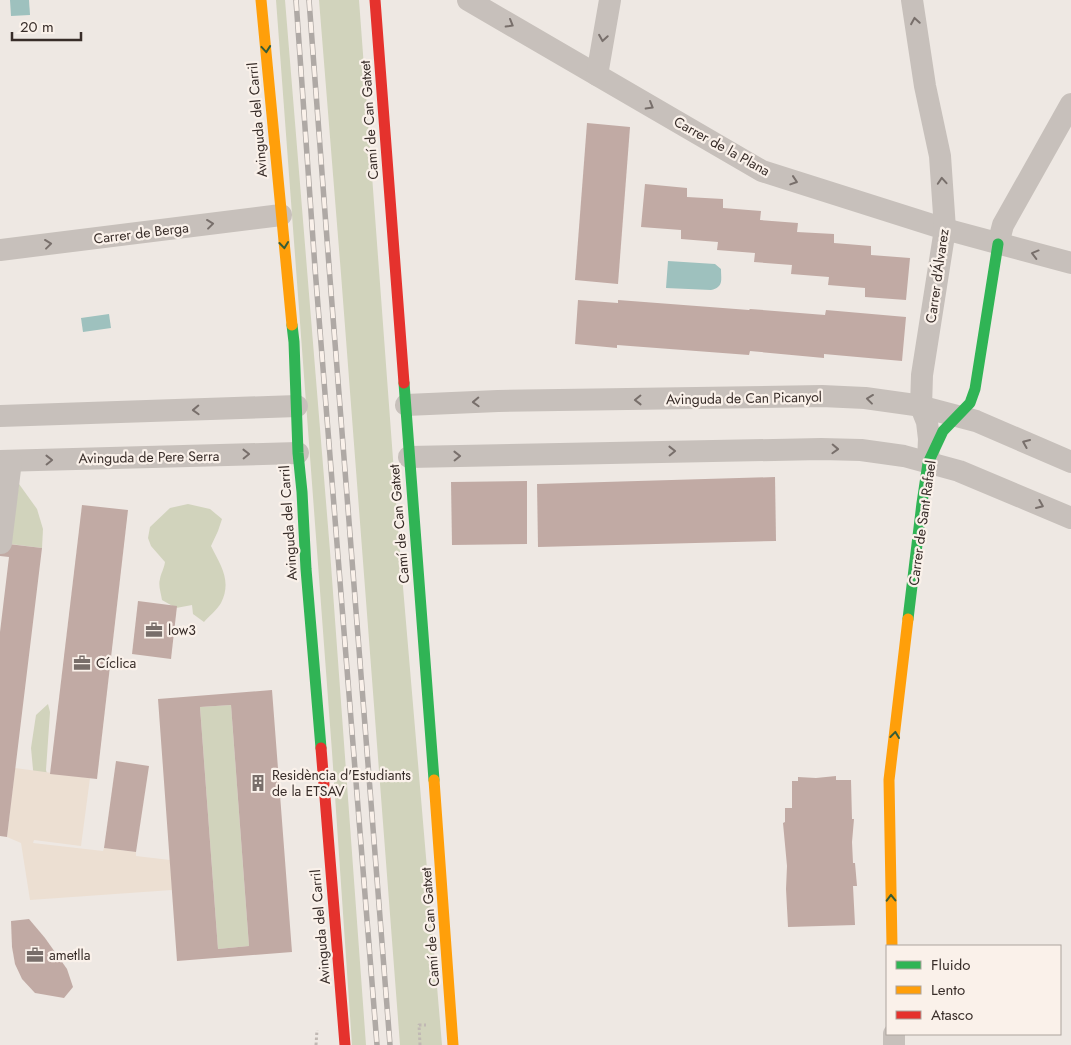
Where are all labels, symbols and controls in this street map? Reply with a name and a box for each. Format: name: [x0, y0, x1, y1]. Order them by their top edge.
scale bar: [12, 10, 81, 42]
text: 20 m: [20, 16, 54, 38]
one-way arrow: [910, 16, 921, 24]
one-way arrow: [504, 18, 513, 28]
one-way arrow: [599, 33, 609, 42]
one-way arrow: [260, 45, 271, 53]
street label: Camí de Can Gatxet: [355, 59, 383, 180]
street label: Avinguda del Carril: [242, 62, 272, 178]
one-way arrow: [645, 100, 654, 110]
street label: Carrer de la Plana: [670, 111, 774, 181]
one-way arrow: [789, 175, 797, 185]
one-way arrow: [936, 176, 947, 184]
street label: Carrer de Berga: [92, 217, 190, 249]
one-way arrow: [206, 219, 214, 230]
street label: Carrer d'Álvarez: [920, 227, 954, 325]
one-way arrow: [45, 239, 53, 250]
one-way arrow: [278, 241, 289, 249]
one-way arrow: [1031, 249, 1039, 259]
street label: Avinguda de Can Picanyol: [666, 387, 822, 409]
one-way arrow: [866, 394, 874, 405]
one-way arrow: [634, 395, 642, 405]
one-way arrow: [471, 397, 479, 407]
one-way arrow: [192, 404, 200, 415]
one-way arrow: [1022, 438, 1031, 449]
one-way arrow: [832, 444, 839, 454]
street label: Avinguda de Pere Serra: [78, 446, 220, 468]
one-way arrow: [669, 446, 677, 457]
one-way arrow: [242, 449, 250, 460]
one-way arrow: [454, 450, 462, 461]
one-way arrow: [45, 454, 53, 465]
street label: Carrer de Sant Rafael: [903, 459, 941, 587]
street label: Camí de Can Gatxet: [384, 463, 414, 584]
street label: Avinguda del Carril: [274, 465, 302, 581]
one-way arrow: [1036, 500, 1044, 510]
office icon: low3: [144, 620, 164, 640]
place label: low3: [168, 620, 196, 640]
office icon: Cíclica: [72, 653, 92, 673]
place label: Cíclica: [96, 653, 136, 673]
one-way arrow: [889, 731, 900, 739]
place label: Residència d'Estudiants de la ETSAV: [272, 765, 411, 801]
building icon: Residència d'Estudiants de la ETSAV: [248, 773, 268, 793]
street label: Camí de Can Gatxet: [416, 866, 444, 987]
street label: Avinguda del Carril: [305, 869, 335, 985]
one-way arrow: [886, 893, 896, 901]
office icon: ametlla: [25, 945, 45, 965]
place label: ametlla: [49, 945, 90, 965]
legend: [886, 945, 1061, 1035]
text: Fluido: [931, 954, 970, 976]
text: Lento: [931, 979, 965, 1001]
text: Atasco: [931, 1004, 973, 1026]

